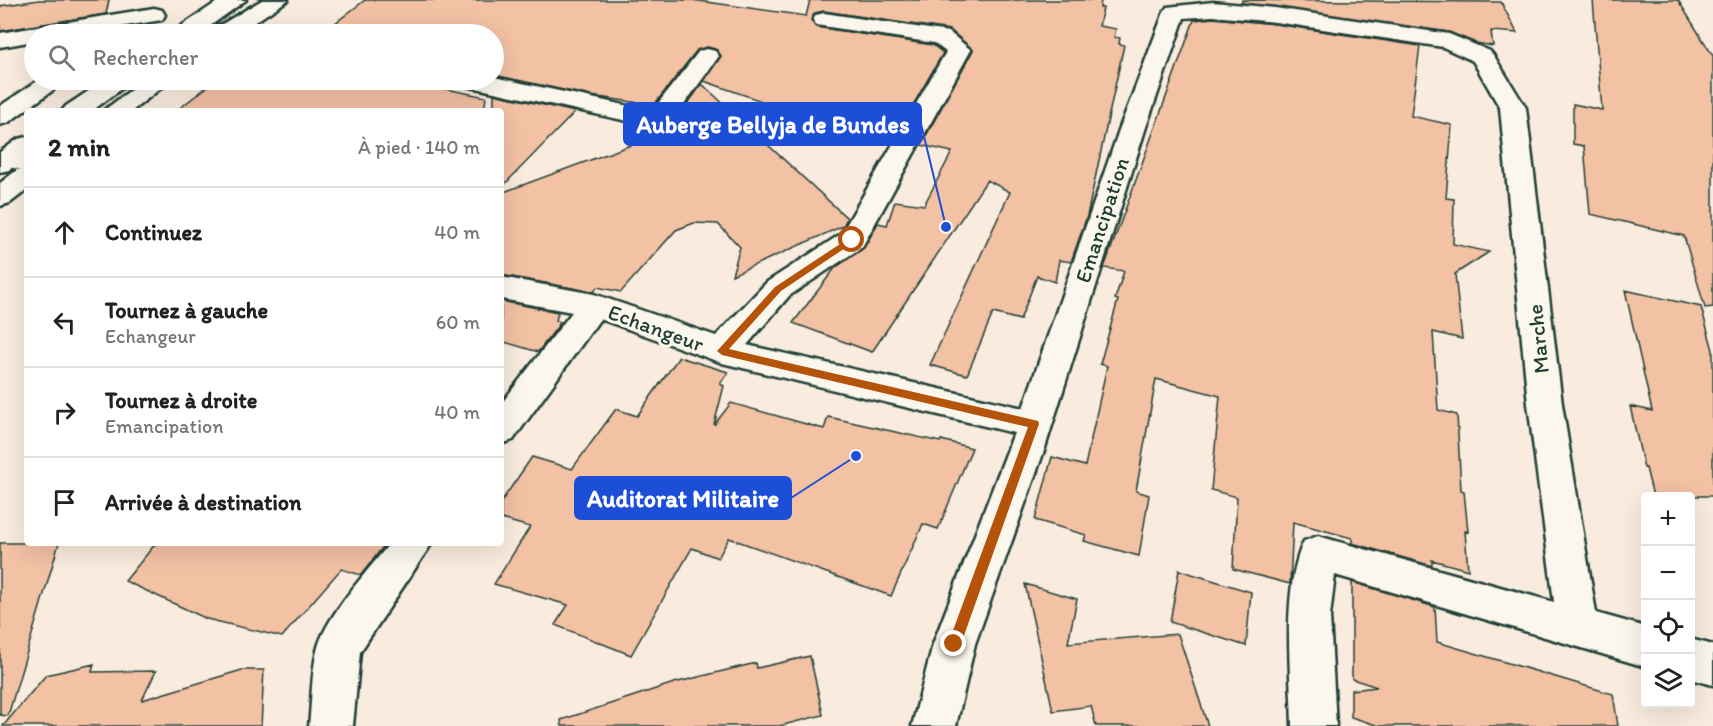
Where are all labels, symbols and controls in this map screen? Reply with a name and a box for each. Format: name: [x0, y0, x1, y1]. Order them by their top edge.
search box: [24, 24, 504, 90]
icon: search: [45, 41, 78, 74]
text: Rechercher: [93, 44, 198, 71]
callout: Auberge Bellyja de Bundes: [624, 103, 921, 145]
text: Auberge Bellyja de Bundes: [635, 110, 910, 140]
text: 2 min: [48, 131, 110, 163]
text: À pied · 140 m: [358, 135, 480, 159]
street label: Emancipation: [1069, 153, 1135, 286]
icon: ahead: [48, 216, 81, 249]
text: Continuez: [105, 219, 202, 246]
text: 40 m: [434, 220, 480, 244]
route start: [838, 226, 864, 252]
text: Tournez à gauche: [105, 297, 268, 324]
street label: Echangeur: [604, 298, 708, 358]
street label: Marche: [1521, 303, 1555, 375]
icon: left: [48, 306, 81, 339]
text: 60 m: [436, 310, 480, 334]
text: Echangeur: [105, 324, 196, 348]
text: Tournez à droite: [105, 387, 257, 414]
icon: right: [48, 396, 81, 429]
text: 40 m: [434, 400, 480, 424]
text: Emancipation: [105, 414, 224, 438]
callout: Auditorat Militaire: [575, 477, 791, 519]
text: Auditorat Militaire: [586, 484, 779, 513]
icon: arrive: [48, 486, 81, 519]
text: Arrivée à destination: [105, 489, 301, 516]
map controls: [1641, 492, 1695, 708]
button: +: [1641, 492, 1695, 546]
button: −: [1641, 546, 1695, 600]
button: locate: [1641, 600, 1695, 654]
route end: [940, 630, 966, 656]
button: layers: [1641, 654, 1695, 708]

